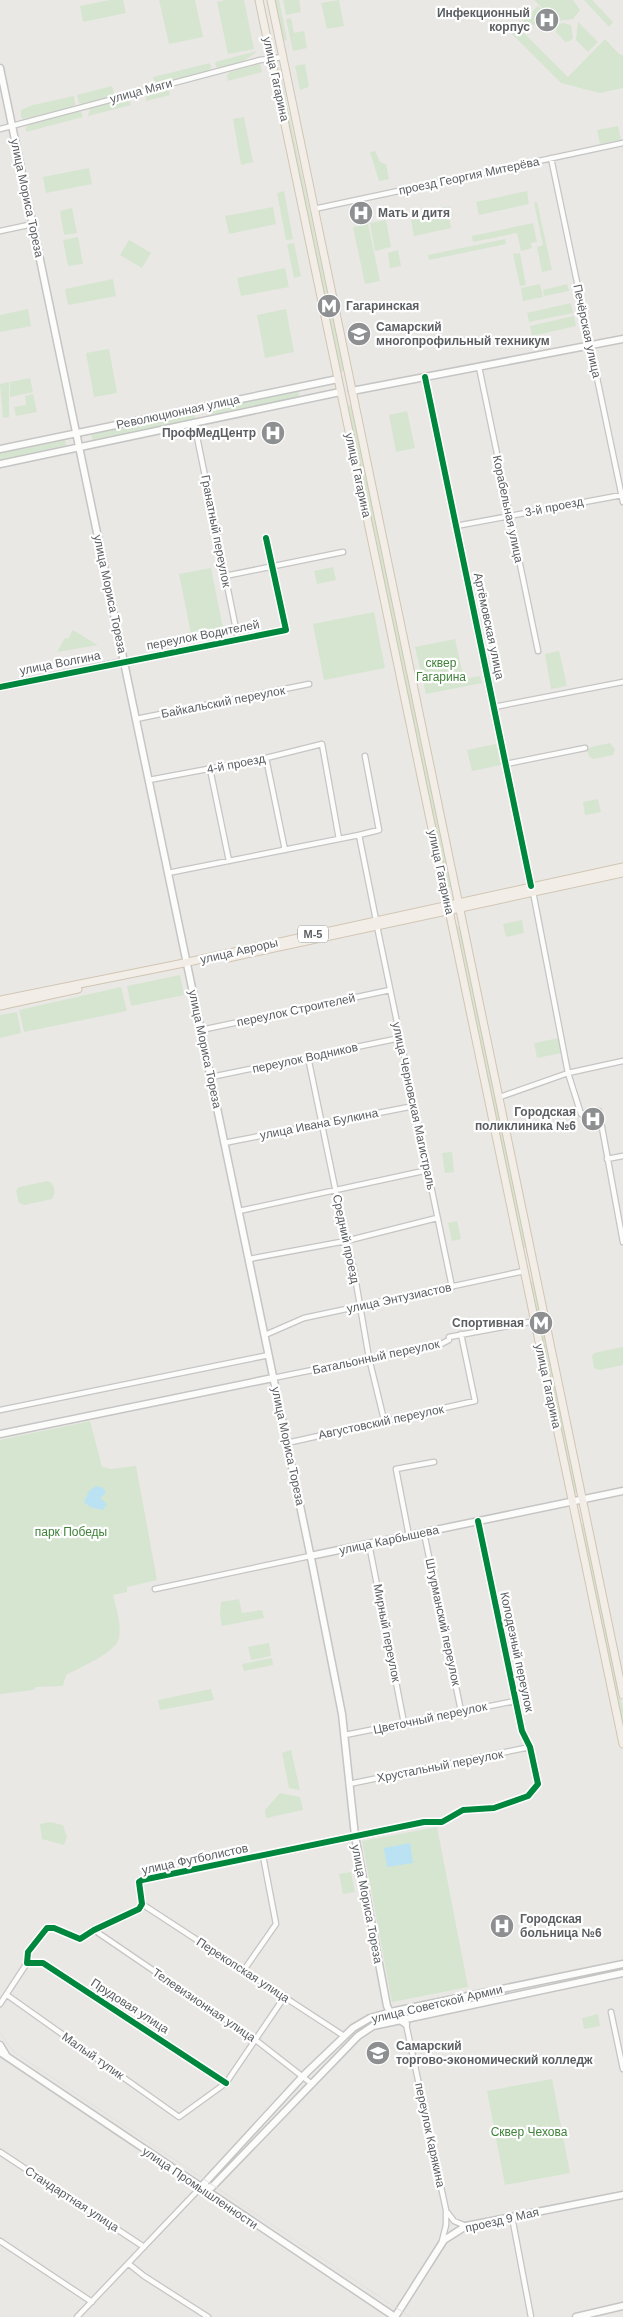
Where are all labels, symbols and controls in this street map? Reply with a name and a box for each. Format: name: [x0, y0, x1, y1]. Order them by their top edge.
place label: Инфекционный корпус: [437, 6, 530, 34]
hospital icon: Инфекционный корпус: [534, 7, 560, 33]
street label: улица Гагарина: [260, 35, 292, 123]
street label: улица Мяги: [108, 76, 174, 106]
street label: улица Мориса Тореза: [8, 137, 46, 259]
street label: проезд Георгия Митерёва: [397, 154, 541, 198]
hospital icon: Мать и дитя: [348, 200, 374, 226]
place label: Мать и дитя: [378, 206, 450, 220]
street label: Печёрская улица: [570, 283, 604, 379]
metro station icon: Гагаринская: [316, 293, 342, 319]
place label: Гагаринская: [346, 299, 419, 313]
place label: Самарский многопрофильный техникум: [376, 320, 550, 348]
school or university icon: Самарский многопрофильный техникум: [346, 321, 372, 347]
street label: Революционная улица: [115, 392, 241, 432]
hospital icon: ПрофМедЦентр: [260, 420, 286, 446]
place label: ПрофМедЦентр: [162, 426, 256, 440]
street label: улица Гагарина: [342, 431, 374, 519]
street label: Корабельная улица: [490, 454, 526, 564]
street label: Гранатный переулок: [198, 474, 234, 589]
street label: 3-й проезд: [524, 494, 584, 520]
street label: улица Мориса Тореза: [91, 533, 129, 655]
street label: Артёмовская улица: [471, 571, 507, 681]
street label: переулок Водителей: [145, 617, 261, 653]
street label: улица Волгина: [18, 648, 102, 678]
park label: сквер Гагарина: [416, 656, 466, 684]
street label: Байкальский переулок: [160, 683, 287, 721]
street label: 4-й проезд: [206, 751, 266, 777]
street label: улица Гагарина: [425, 828, 457, 916]
road number: М-5: [298, 926, 328, 942]
street label: улица Авроры: [199, 935, 279, 967]
street label: улица Мориса Тореза: [186, 988, 224, 1110]
street label: переулок Строителей: [235, 991, 357, 1029]
street label: улица Черновская Магистраль: [389, 1021, 439, 1191]
street label: переулок Водников: [251, 1040, 359, 1076]
place label: Городская поликлиника №6: [475, 1105, 576, 1133]
street label: улица Ивана Булкина: [259, 1106, 380, 1142]
hospital icon: Городская поликлиника №6: [580, 1106, 606, 1132]
street label: Средний проезд: [330, 1193, 362, 1285]
street label: улица Энтузиастов: [345, 1280, 453, 1316]
metro station icon: Спортивная: [528, 1310, 554, 1336]
place label: Спортивная: [452, 1316, 524, 1330]
street label: Батальонный переулок: [311, 1337, 441, 1377]
street label: улица Гагарина: [532, 1342, 564, 1430]
street label: улица Мориса Тореза: [269, 1385, 307, 1507]
street label: Августовский переулок: [317, 1402, 446, 1442]
street label: улица Карбышева: [338, 1523, 440, 1557]
park label: парк Победы: [35, 1525, 107, 1539]
street label: Штурманский переулок: [423, 1557, 464, 1688]
street label: Мирный переулок: [371, 1583, 404, 1684]
street label: Колодезный переулок: [497, 1591, 537, 1714]
street label: Цветочный переулок: [372, 1699, 489, 1737]
street label: Хрустальный переулок: [376, 1747, 505, 1785]
street label: улица Футболистов: [141, 1841, 249, 1877]
street label: улица Мориса Тореза: [349, 1843, 385, 1965]
place label: Городская больница №6: [520, 1912, 602, 1940]
hospital icon: Городская больница №6: [489, 1913, 515, 1939]
street label: Перекопская улица: [194, 1935, 292, 2006]
street label: Телевизионная улица: [150, 1965, 258, 2045]
street label: Прудовая улица: [88, 1976, 172, 2037]
street label: улица Советской Армии: [370, 1982, 504, 2026]
street label: Малый тупик: [59, 2029, 127, 2083]
place label: Самарский торгово-экономический колледж: [396, 2039, 593, 2067]
school or university icon: Самарский торгово-экономический колледж: [365, 2040, 391, 2066]
street label: переулок Карякина: [412, 2081, 448, 2189]
park label: Сквер Чехова: [491, 2125, 568, 2139]
street label: улица Промышленности: [139, 2144, 261, 2232]
street label: Стандартная улица: [22, 2163, 122, 2235]
street label: проезд 9 Мая: [464, 2205, 540, 2235]

